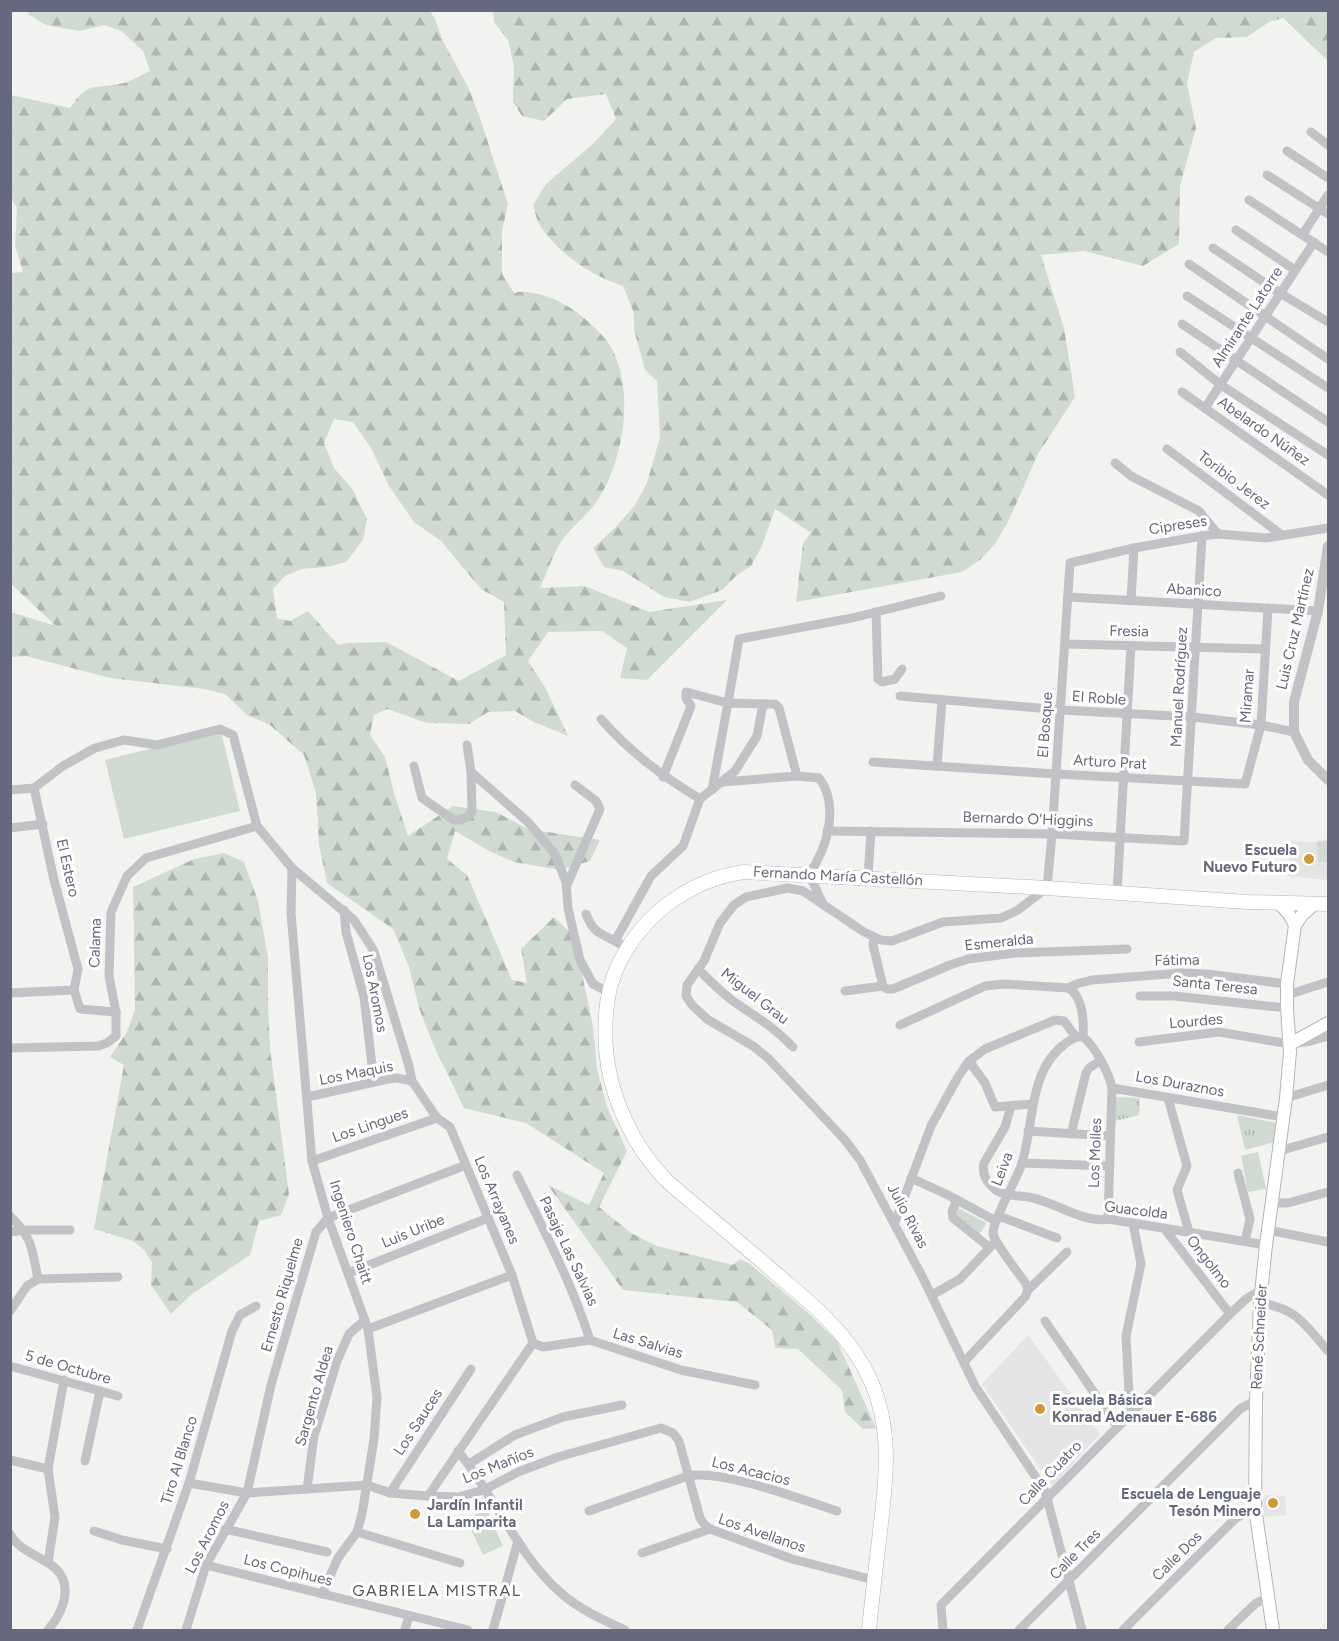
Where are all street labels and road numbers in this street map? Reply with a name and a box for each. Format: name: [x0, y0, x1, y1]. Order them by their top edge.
street label: Almirante Latorre: [1208, 263, 1286, 371]
street label: Abelardo Núñez: [1214, 393, 1314, 469]
street label: Toribio Jerez: [1194, 447, 1274, 513]
street label: Cipreses: [1148, 512, 1208, 538]
street label: Luis Cruz Martínez: [1272, 566, 1318, 692]
street label: Abanico: [1166, 580, 1222, 600]
street label: Fresia: [1109, 622, 1149, 640]
street label: Manuel Rodríguez: [1167, 626, 1191, 748]
street label: Miramar: [1236, 668, 1258, 724]
street label: El Roble: [1071, 687, 1127, 709]
street label: El Bosque: [1034, 691, 1056, 759]
street label: Arturo Prat: [1073, 751, 1148, 773]
street label: Bernardo O'Higgins: [962, 808, 1094, 830]
street label: El Estero: [53, 837, 84, 899]
street label: Fernando María Castellón: [753, 863, 923, 889]
street label: Calama: [85, 918, 105, 968]
street label: Esmeralda: [964, 929, 1034, 955]
street label: Fátima: [1154, 951, 1200, 969]
street label: Los Aromos: [359, 952, 391, 1034]
street label: Miguel Grau: [718, 964, 792, 1028]
street label: Santa Teresa: [1171, 972, 1259, 998]
street label: Lourdes: [1168, 1010, 1224, 1032]
street label: Los Maquis: [317, 1057, 395, 1089]
street label: Los Duraznos: [1134, 1067, 1226, 1101]
street label: Los Lingues: [330, 1104, 410, 1146]
street label: Los Molles: [1085, 1118, 1105, 1188]
street label: Leiva: [987, 1150, 1017, 1188]
street label: Los Arrayanes: [470, 1153, 524, 1247]
street label: Ingeniero Chaitt: [326, 1178, 376, 1287]
street label: Julio Rivas: [884, 1181, 932, 1251]
street label: Pasaje Las Salvias: [536, 1193, 602, 1309]
street label: Guacolda: [1103, 1197, 1169, 1223]
street label: Luis Uribe: [379, 1210, 447, 1252]
street label: Ongolmo: [1183, 1232, 1235, 1292]
street label: Ernesto Riquelme: [257, 1236, 307, 1354]
street label: René Schneider: [1247, 1284, 1271, 1390]
street label: Las Salvias: [611, 1324, 685, 1362]
street label: Sargento Aldea: [291, 1344, 337, 1448]
street label: 5 de Octubre: [23, 1346, 113, 1388]
street label: Los Sauces: [390, 1385, 446, 1459]
street label: Tiro Al Blanco: [157, 1413, 201, 1506]
street label: Calle Cuatro: [1015, 1437, 1086, 1509]
street label: Los Mañíos: [460, 1443, 536, 1487]
street label: Los Acacios: [710, 1453, 792, 1489]
street label: Los Aromos: [181, 1497, 233, 1577]
street label: Los Avellanos: [716, 1510, 808, 1556]
street label: Calle Tres: [1046, 1525, 1104, 1583]
street label: Calle Dos: [1148, 1527, 1206, 1585]
street label: Los Copihues: [242, 1550, 334, 1590]

